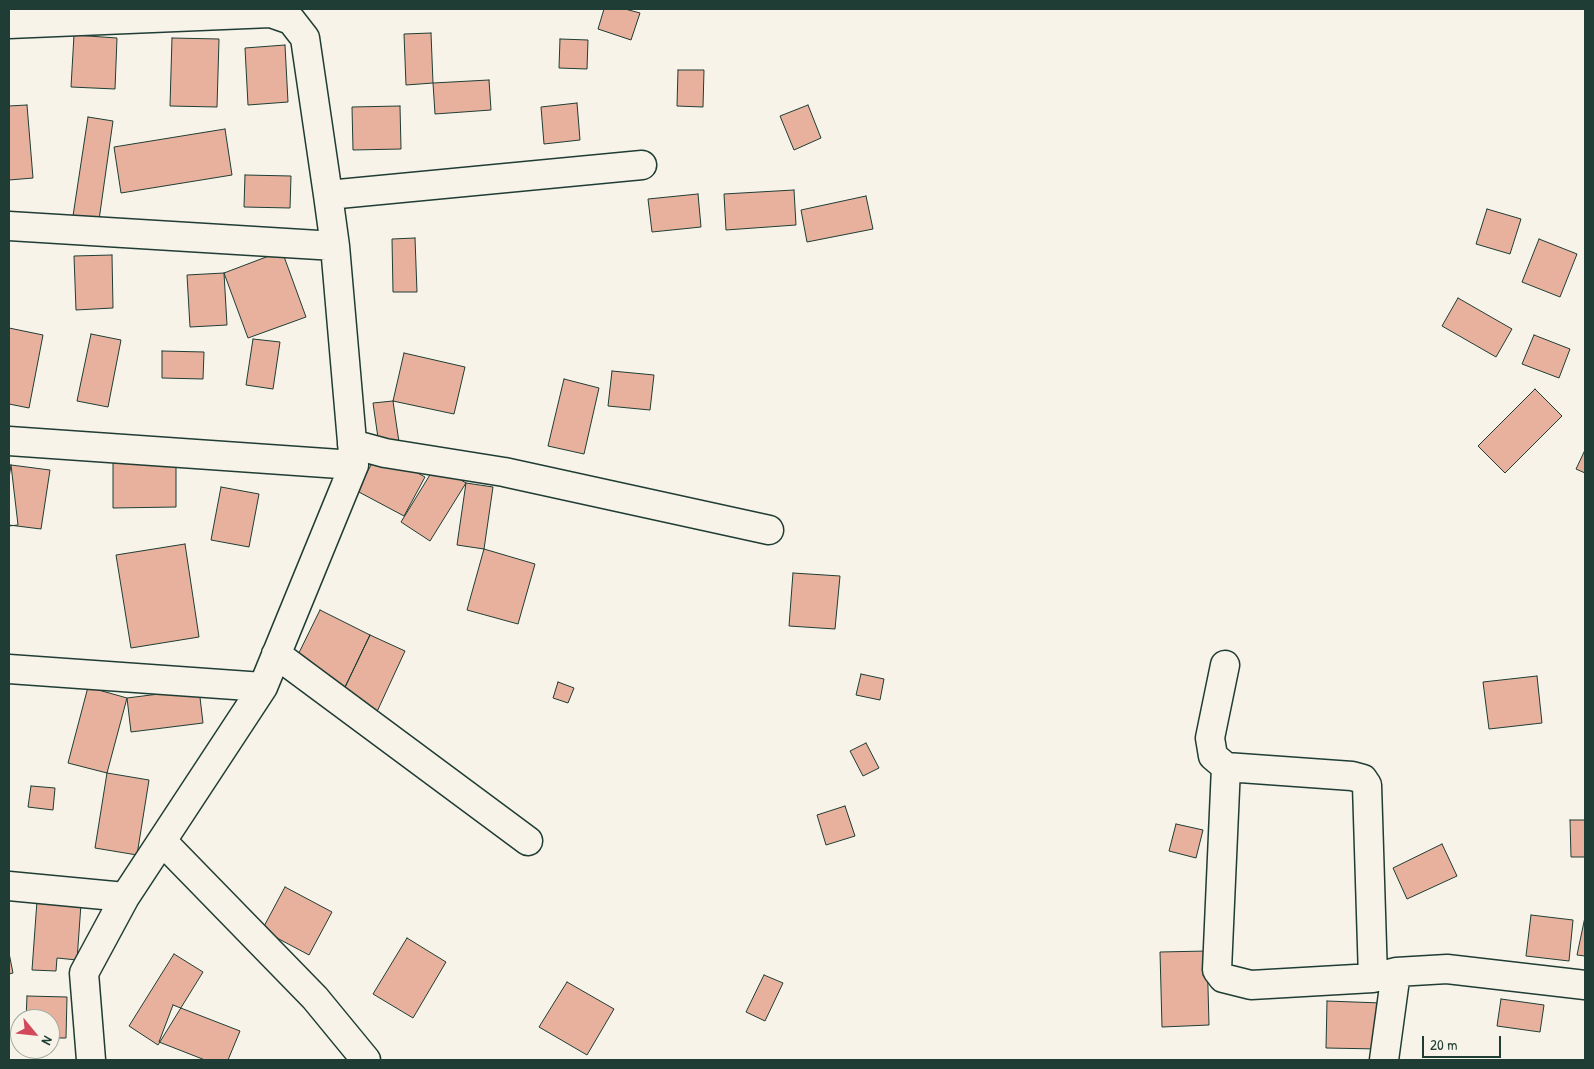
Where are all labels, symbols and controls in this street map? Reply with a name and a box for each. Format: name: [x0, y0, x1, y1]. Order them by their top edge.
north arrow: [10, 1009, 60, 1059]
scale bar: [1424, 1026, 1503, 1058]
text: N: [38, 1033, 58, 1049]
text: 20 m: [1430, 1034, 1457, 1055]

